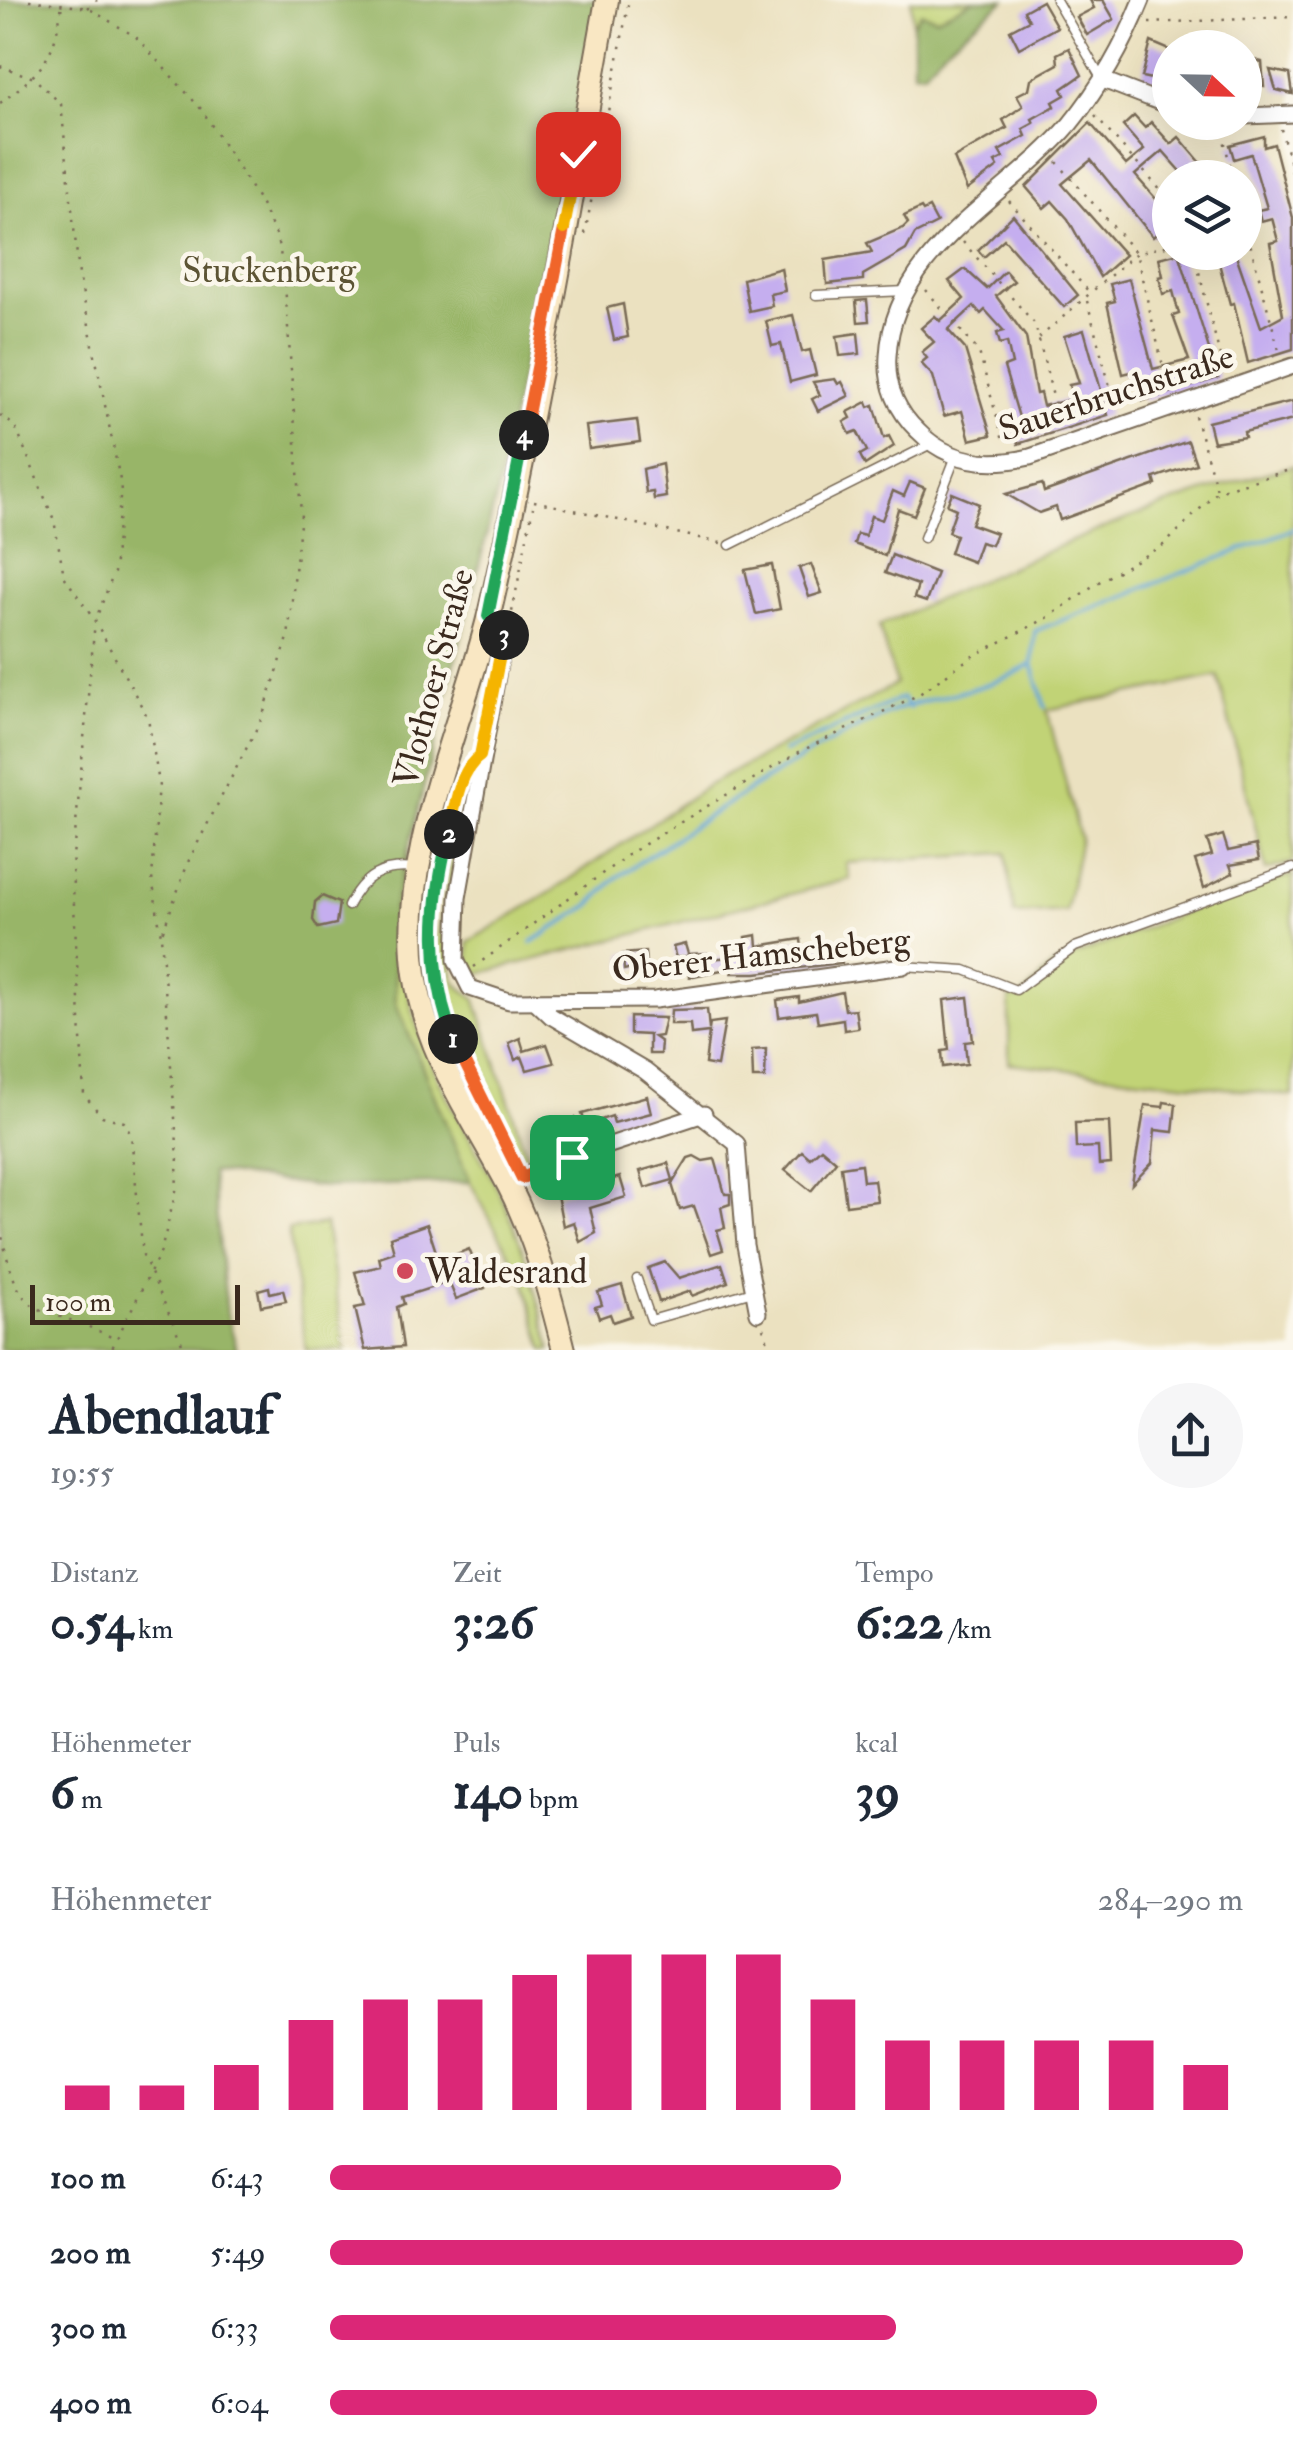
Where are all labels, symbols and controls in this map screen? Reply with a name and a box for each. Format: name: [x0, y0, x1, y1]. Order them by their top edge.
north arrow: [1152, 30, 1262, 140]
map controls: [1152, 30, 1262, 270]
pin: [536, 112, 621, 197]
icon: check: [551, 127, 606, 182]
button: layers: [1152, 160, 1262, 270]
park label: Stuckenberg: [182, 249, 357, 293]
street label: Sauerbruchstraße: [993, 334, 1239, 452]
pin: 4: [499, 410, 549, 460]
text: 4: [516, 417, 532, 452]
street label: Vlothoer Straße: [384, 564, 484, 792]
pin: 3: [479, 610, 529, 660]
text: 3: [499, 617, 509, 652]
pin: 2: [424, 809, 474, 859]
text: 2: [442, 816, 456, 851]
street label: Oberer Hamscheberg: [610, 917, 913, 993]
pin: 1: [428, 1014, 478, 1064]
text: 1: [448, 1021, 458, 1056]
pin: [530, 1115, 615, 1200]
icon: arrive: [545, 1130, 600, 1185]
place label: Waldesrand: [424, 1250, 587, 1294]
marker: Waldesrand: [394, 1260, 416, 1282]
scale bar: [30, 1280, 240, 1324]
text: 100 m: [45, 1285, 111, 1320]
text: Abendlauf: [50, 1381, 273, 1450]
button: share: [1138, 1383, 1243, 1488]
text: 19:55: [50, 1453, 114, 1493]
text: Distanz: [50, 1556, 138, 1591]
text: Zeit: [453, 1556, 502, 1591]
text: Tempo: [855, 1556, 934, 1591]
text: 0.54: [50, 1591, 132, 1654]
text: 3:26: [453, 1591, 535, 1654]
text: 6:22: [855, 1591, 944, 1654]
text: km: [132, 1612, 173, 1647]
text: /km: [944, 1612, 992, 1647]
text: Höhenmeter: [50, 1726, 191, 1761]
text: Puls: [453, 1726, 500, 1761]
text: kcal: [855, 1726, 898, 1761]
text: 6: [50, 1761, 75, 1824]
text: 140: [453, 1761, 523, 1824]
text: 39: [855, 1761, 900, 1824]
text: m: [75, 1782, 103, 1817]
text: bpm: [523, 1782, 579, 1817]
text: Höhenmeter: [50, 1880, 211, 1920]
text: 284–290 m: [1098, 1880, 1243, 1920]
text: 100 m: [50, 2158, 126, 2198]
text: 6:43: [210, 2158, 264, 2198]
text: 200 m: [50, 2233, 131, 2273]
text: 5:49: [210, 2233, 266, 2273]
text: 300 m: [50, 2308, 127, 2348]
text: 6:33: [210, 2308, 259, 2348]
text: 400 m: [50, 2383, 132, 2423]
text: 6:04: [210, 2383, 268, 2423]

